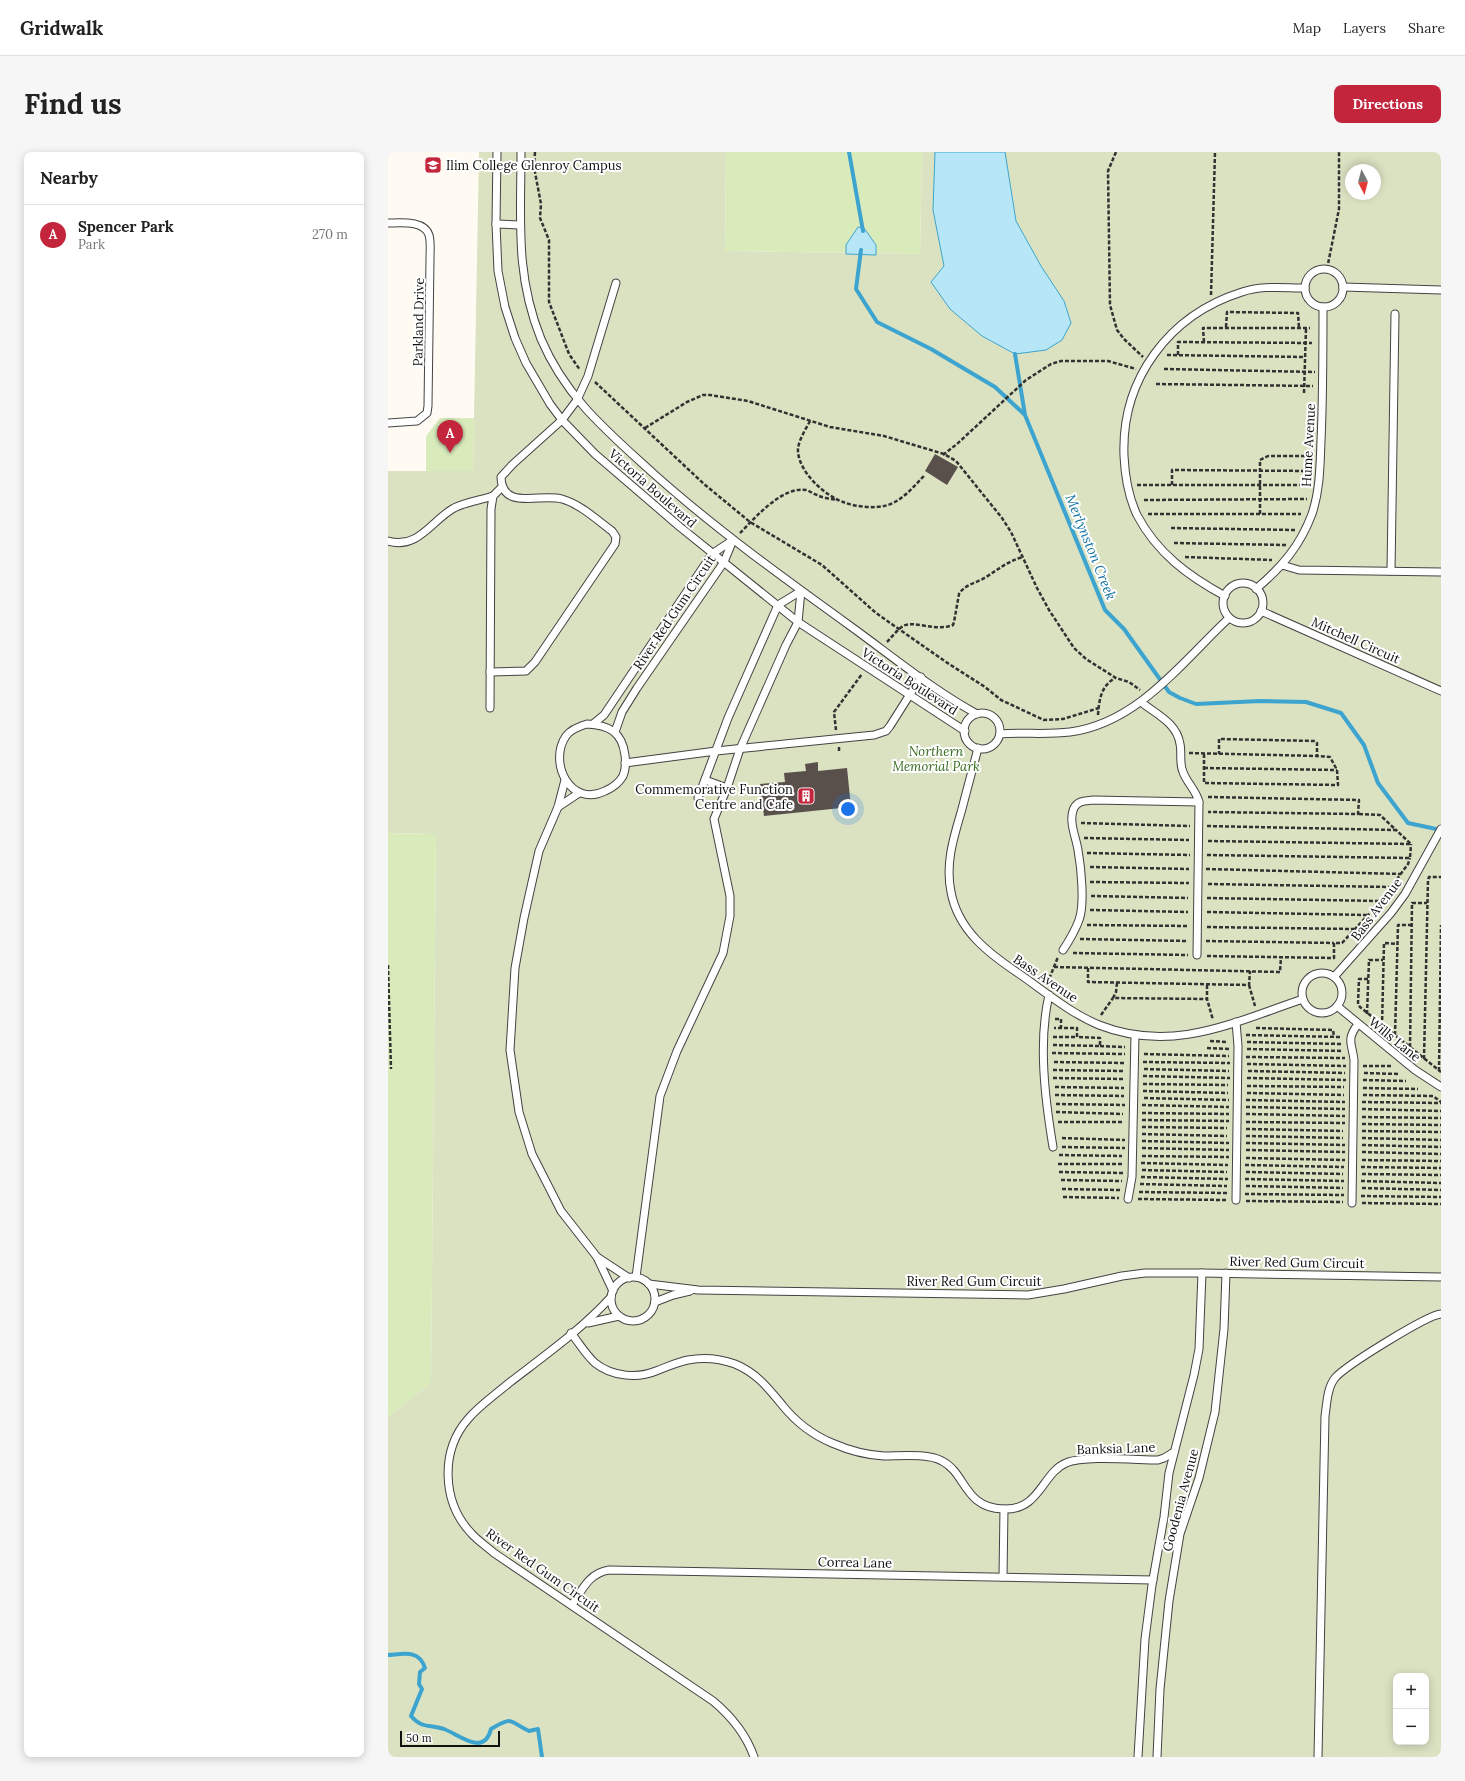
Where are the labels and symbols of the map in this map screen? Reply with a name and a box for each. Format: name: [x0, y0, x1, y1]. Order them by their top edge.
school or university icon: Ilim College Glenroy Campus: [423, 155, 443, 175]
place label: Ilim College Glenroy Campus: [446, 157, 622, 174]
north arrow: [1345, 164, 1381, 200]
street label: Parkland Drive: [409, 277, 428, 367]
street label: Hume Avenue: [1298, 403, 1319, 487]
pin: A: [437, 420, 463, 453]
street label: Victoria Boulevard: [604, 445, 700, 531]
water label: Merlynston Creek: [1062, 491, 1120, 603]
street label: River Red Gum Circuit: [630, 551, 719, 673]
street label: Mitchell Circuit: [1309, 613, 1403, 668]
street label: Victoria Boulevard: [858, 643, 961, 719]
park label: Northern Memorial Park: [892, 743, 980, 775]
place label: Commemorative Function Centre and Cafe: [635, 781, 793, 813]
building icon: Commemorative Function Centre and Cafe: [796, 786, 816, 806]
your location: [838, 799, 858, 819]
street label: Bass Avenue: [1347, 874, 1406, 944]
street label: Bass Avenue: [1010, 951, 1081, 1006]
street label: Wills Lane: [1365, 1013, 1424, 1066]
street label: River Red Gum Circuit: [1229, 1253, 1365, 1272]
street label: River Red Gum Circuit: [906, 1273, 1042, 1290]
street label: Banksia Lane: [1076, 1439, 1156, 1458]
street label: Goodenia Avenue: [1159, 1447, 1202, 1553]
street label: River Red Gum Circuit: [482, 1525, 603, 1616]
street label: Correa Lane: [818, 1553, 892, 1572]
scale bar: [400, 1729, 500, 1748]

